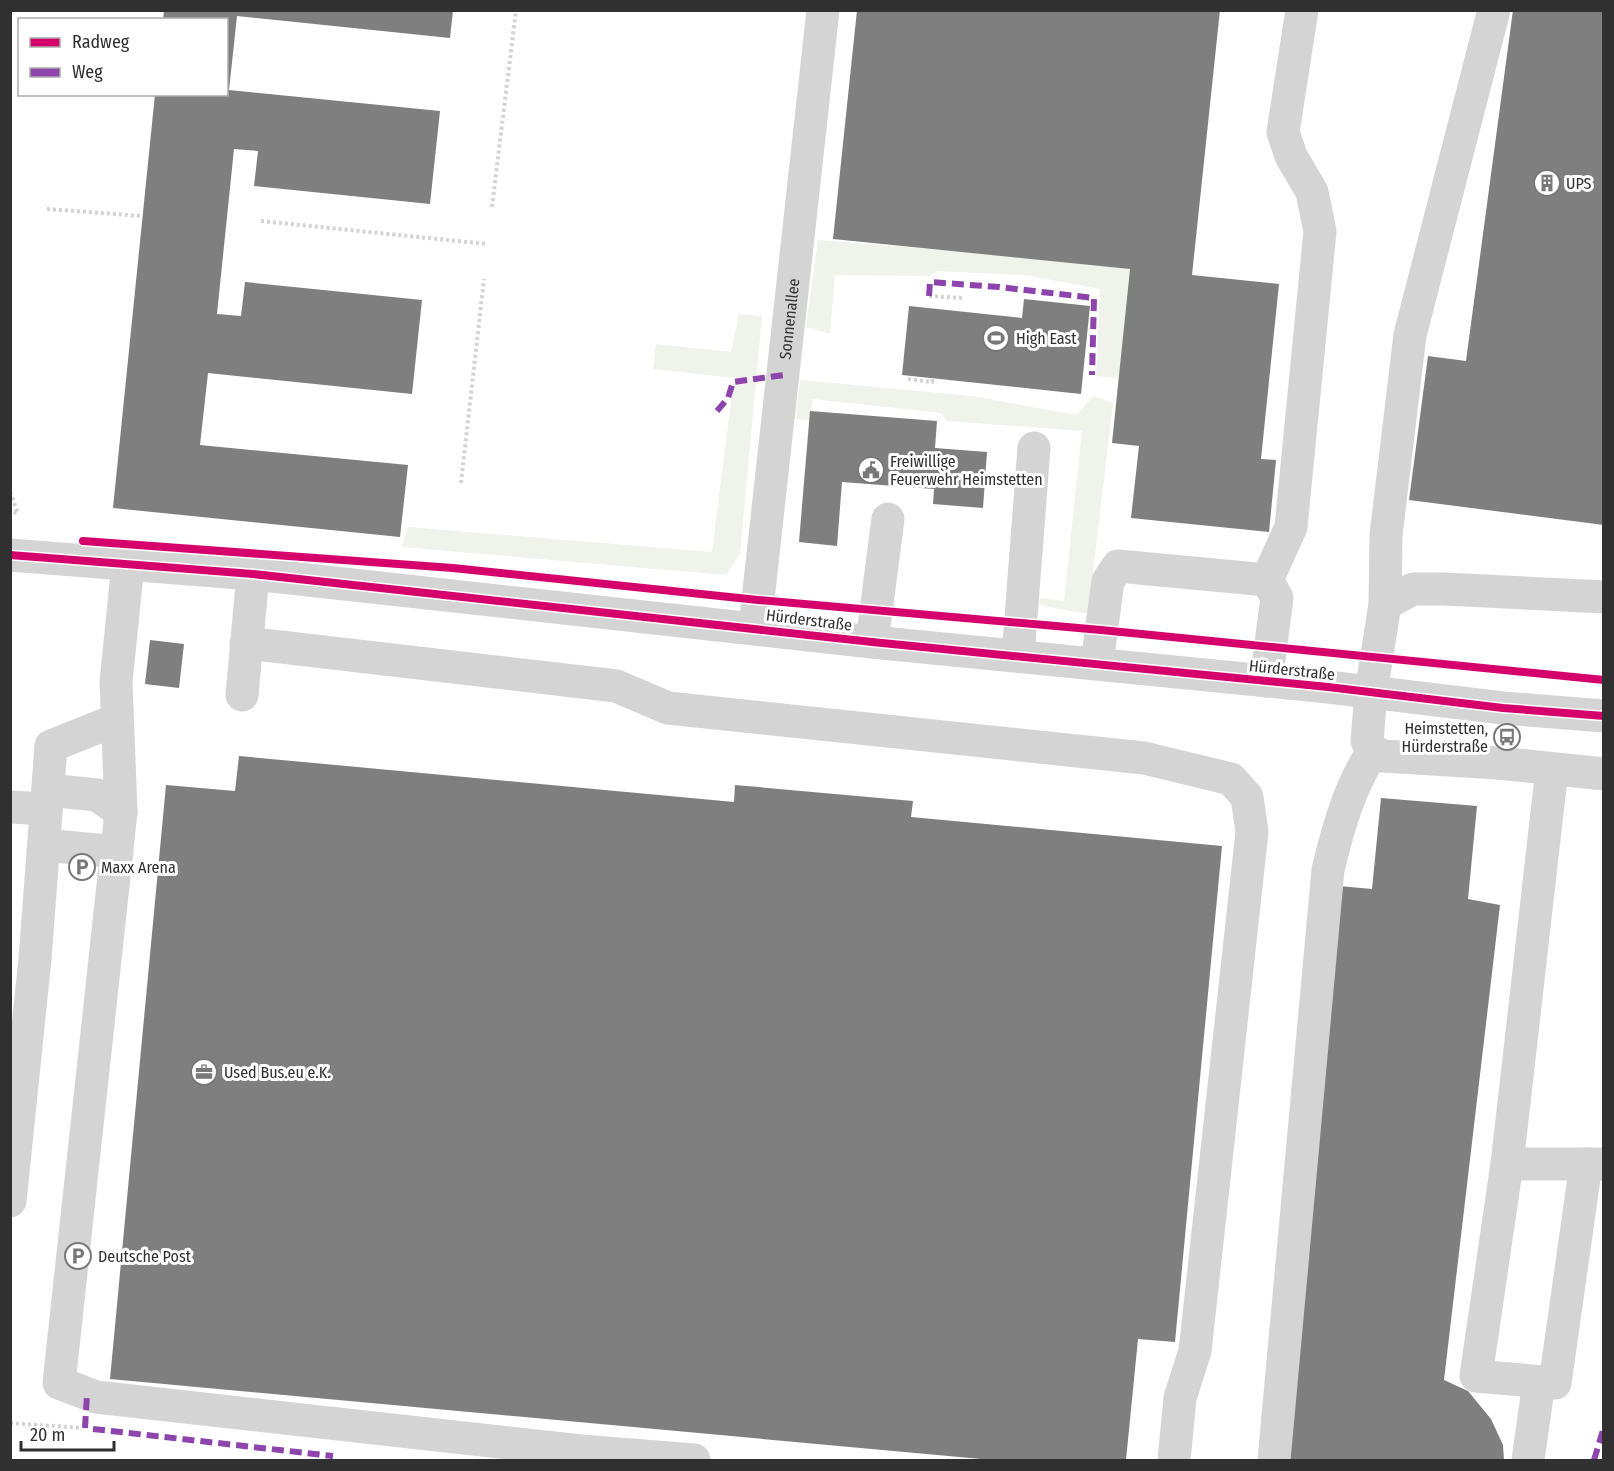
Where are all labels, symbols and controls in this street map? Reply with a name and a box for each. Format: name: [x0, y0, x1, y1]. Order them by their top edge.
legend: [18, 18, 228, 96]
text: Radweg: [72, 31, 130, 53]
text: Weg: [72, 61, 103, 83]
building icon: UPS: [1532, 168, 1562, 198]
place label: UPS: [1566, 174, 1591, 193]
street label: Sonnenallee: [775, 277, 803, 360]
sports icon: High East: [981, 323, 1011, 353]
place label: High East: [1016, 329, 1077, 348]
place label: Freiwillige Feuerwehr Heimstetten: [890, 452, 1043, 489]
public building icon: Freiwillige Feuerwehr Heimstetten: [856, 455, 886, 485]
street label: Hürderstraße: [765, 605, 853, 635]
street label: Hürderstraße: [1248, 656, 1336, 684]
place label: Heimstetten, Hürderstraße: [1402, 719, 1488, 756]
bus stop icon: Heimstetten, Hürderstraße: [1492, 722, 1522, 752]
parking icon: Maxx Arena: [67, 852, 97, 882]
place label: Maxx Arena: [101, 858, 176, 877]
office icon: Used Bus.eu e.K.: [189, 1057, 219, 1087]
place label: Used Bus.eu e.K.: [224, 1063, 331, 1082]
parking icon: Deutsche Post: [63, 1241, 93, 1271]
place label: Deutsche Post: [98, 1247, 192, 1266]
scale bar: [21, 1414, 114, 1452]
text: 20 m: [30, 1424, 65, 1446]

